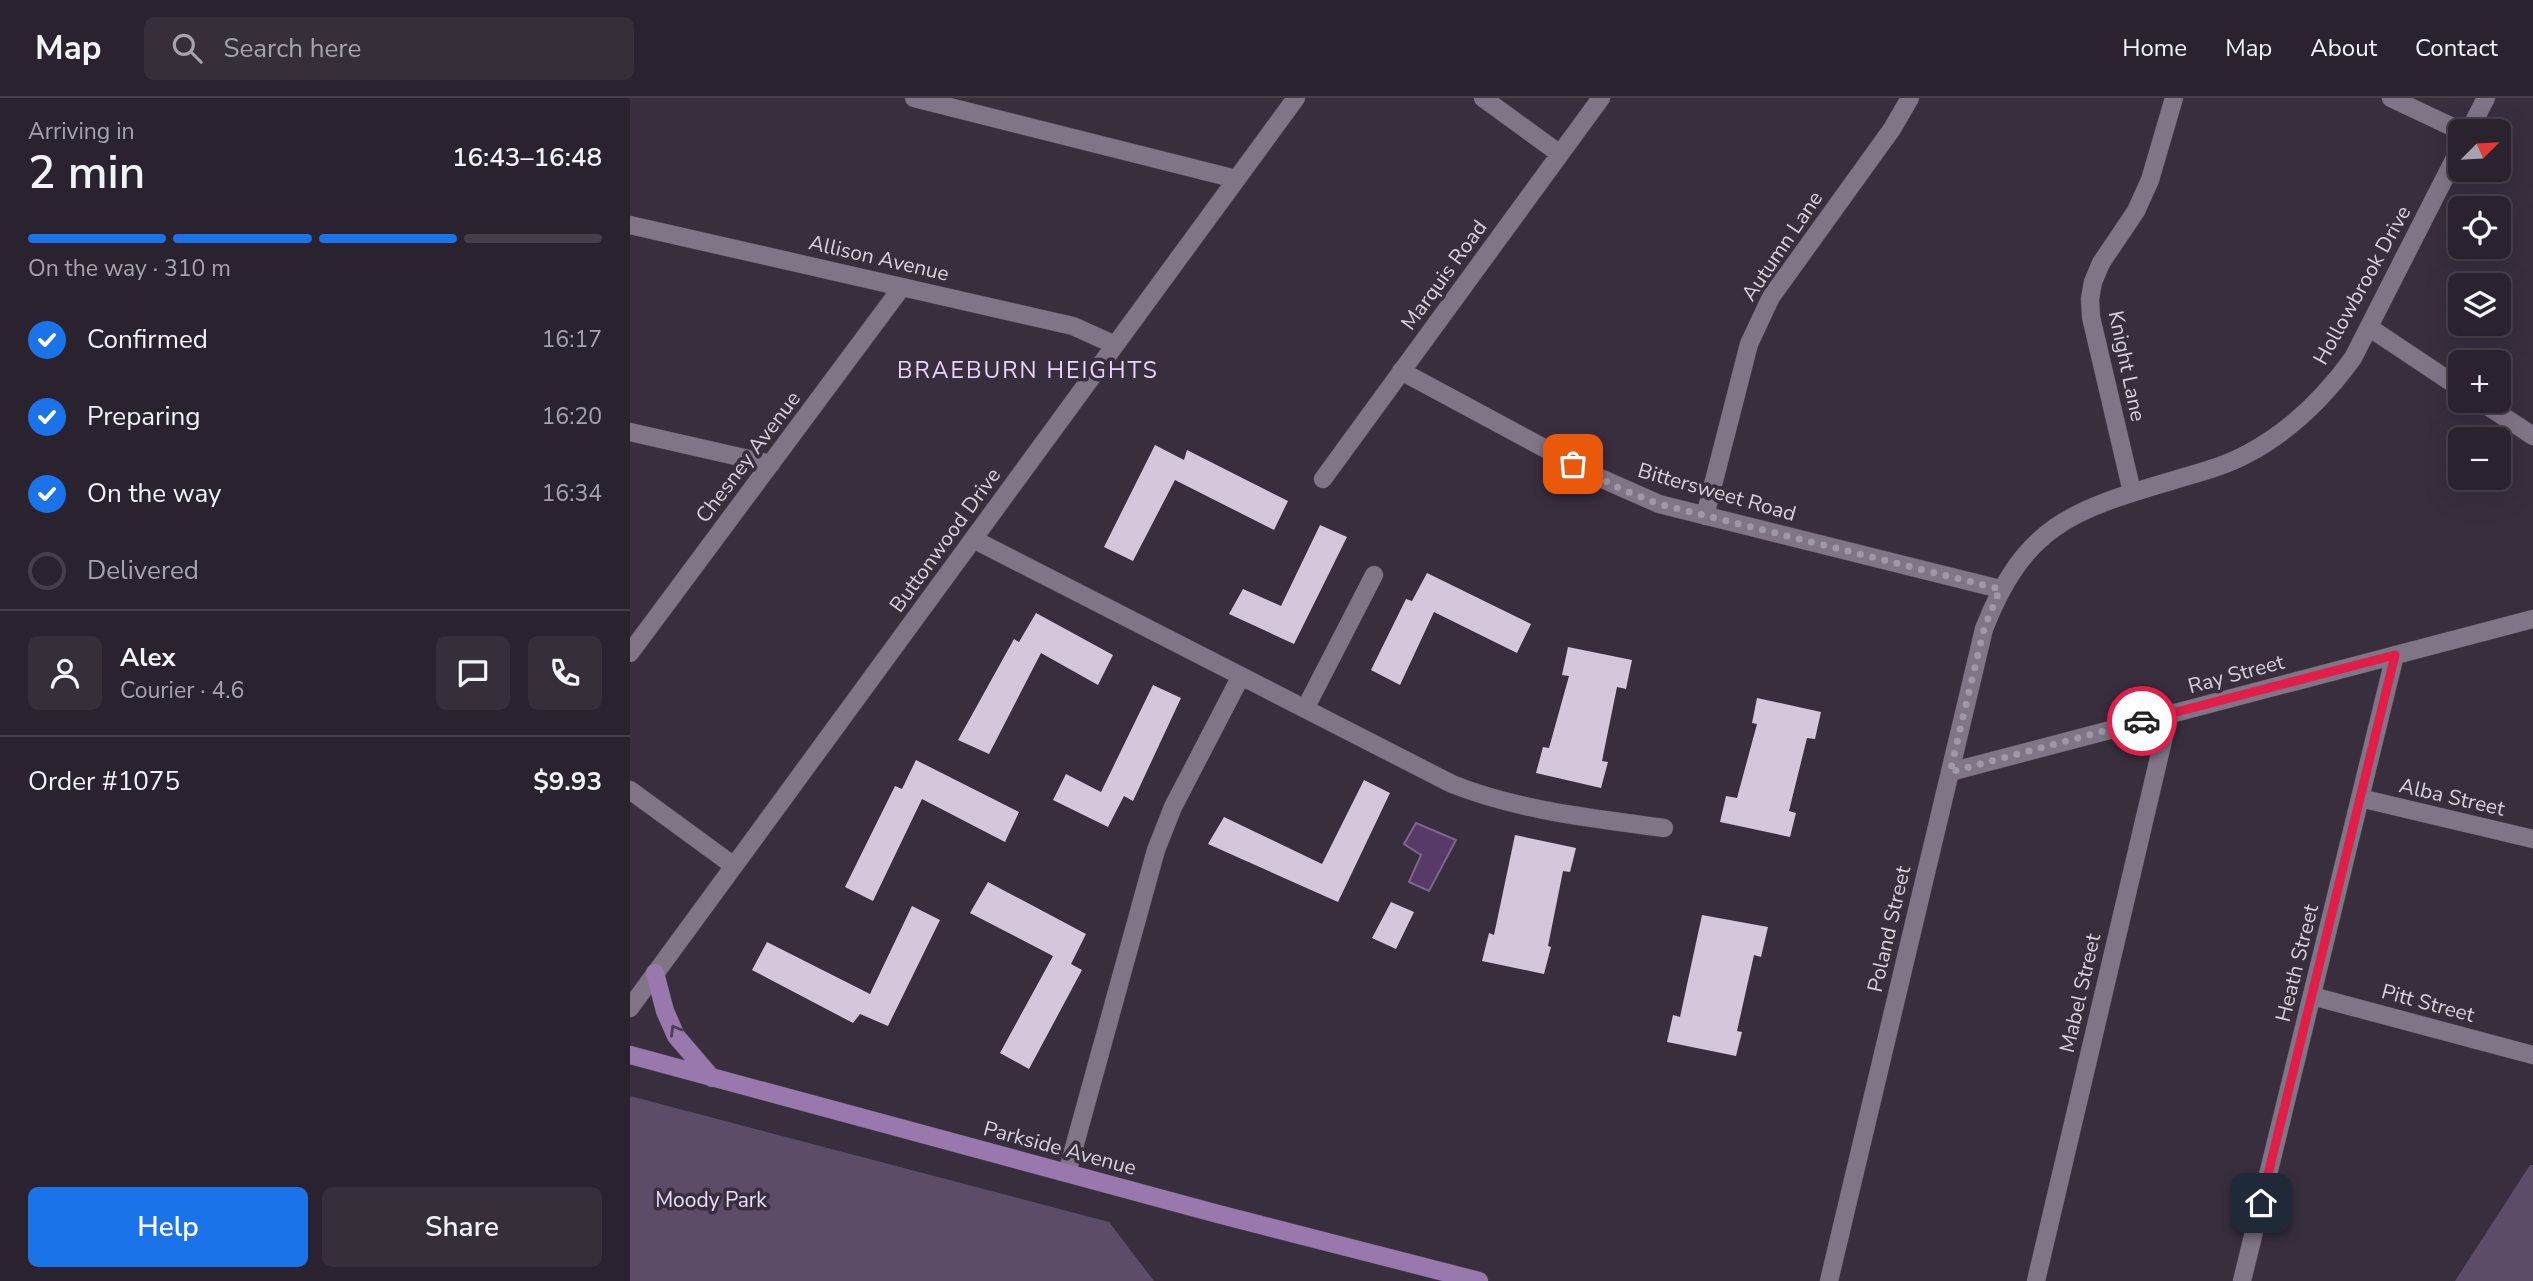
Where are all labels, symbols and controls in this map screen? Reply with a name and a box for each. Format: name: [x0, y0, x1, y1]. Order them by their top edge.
search box: [144, 17, 634, 80]
text: Map: [35, 26, 102, 71]
icon: search: [168, 29, 206, 67]
text: Search here: [224, 31, 361, 66]
text: Home: [2122, 32, 2187, 64]
text: Map: [2225, 32, 2272, 64]
text: About: [2310, 32, 2377, 64]
text: Contact: [2415, 32, 2498, 64]
text: Arriving in: [28, 116, 135, 147]
north arrow: [2448, 119, 2511, 182]
map controls: [2448, 119, 2511, 490]
text: 16:43–16:48: [452, 140, 602, 175]
text: 2 min: [28, 141, 145, 204]
street label: Autumn Lane: [1735, 185, 1829, 307]
button: locate: [2448, 196, 2511, 259]
street label: Hollowbrook Drive: [2307, 200, 2417, 370]
street label: Marquis Road: [1395, 214, 1493, 336]
street label: Allison Avenue: [806, 228, 952, 288]
text: On the way · 310 m: [28, 253, 231, 284]
button: layers: [2448, 273, 2511, 336]
street label: Knight Lane: [2102, 308, 2152, 424]
icon: check: [28, 321, 66, 359]
text: Confirmed: [87, 322, 208, 357]
text: 16:17: [542, 324, 602, 355]
button: +: [2448, 350, 2511, 413]
district label: BRAEBURN HEIGHTS: [897, 355, 1159, 386]
street label: Chesney Avenue: [689, 385, 807, 529]
icon: check: [28, 398, 66, 436]
text: Preparing: [87, 399, 200, 434]
text: 16:20: [542, 401, 602, 432]
button: −: [2448, 427, 2511, 490]
pin: [1543, 434, 1603, 494]
icon: bag: [1554, 445, 1592, 483]
street label: Bittersweet Road: [1635, 456, 1799, 528]
street label: Buttonwood Drive: [883, 462, 1007, 618]
icon: check: [28, 475, 66, 513]
text: On the way: [87, 476, 221, 511]
text: 16:34: [542, 478, 602, 509]
text: Delivered: [87, 553, 199, 588]
button: person: [28, 636, 102, 710]
button: chat: [436, 636, 510, 710]
button: phone: [528, 636, 602, 710]
text: Alex: [120, 640, 176, 675]
street label: Ray Street: [2185, 648, 2288, 700]
text: Courier · 4.6: [120, 675, 244, 706]
courier: [2107, 686, 2177, 756]
icon: car: [2123, 702, 2161, 740]
text: Order #1075: [28, 764, 180, 799]
text: $9.93: [533, 764, 602, 799]
street label: Alba Street: [2396, 771, 2508, 823]
street label: Poland Street: [1861, 863, 1917, 995]
street label: Heath Street: [2269, 901, 2325, 1025]
street label: Mabel Street: [2053, 930, 2107, 1055]
street label: Pitt Street: [2378, 977, 2478, 1029]
one-way arrow: [670, 1025, 683, 1038]
street label: Parkside Avenue: [981, 1114, 1139, 1182]
pin: [2231, 1173, 2291, 1233]
icon: home: [2242, 1184, 2280, 1222]
park label: Moody Park: [655, 1186, 767, 1214]
button: Help: [28, 1187, 308, 1267]
button: Share: [322, 1187, 602, 1267]

